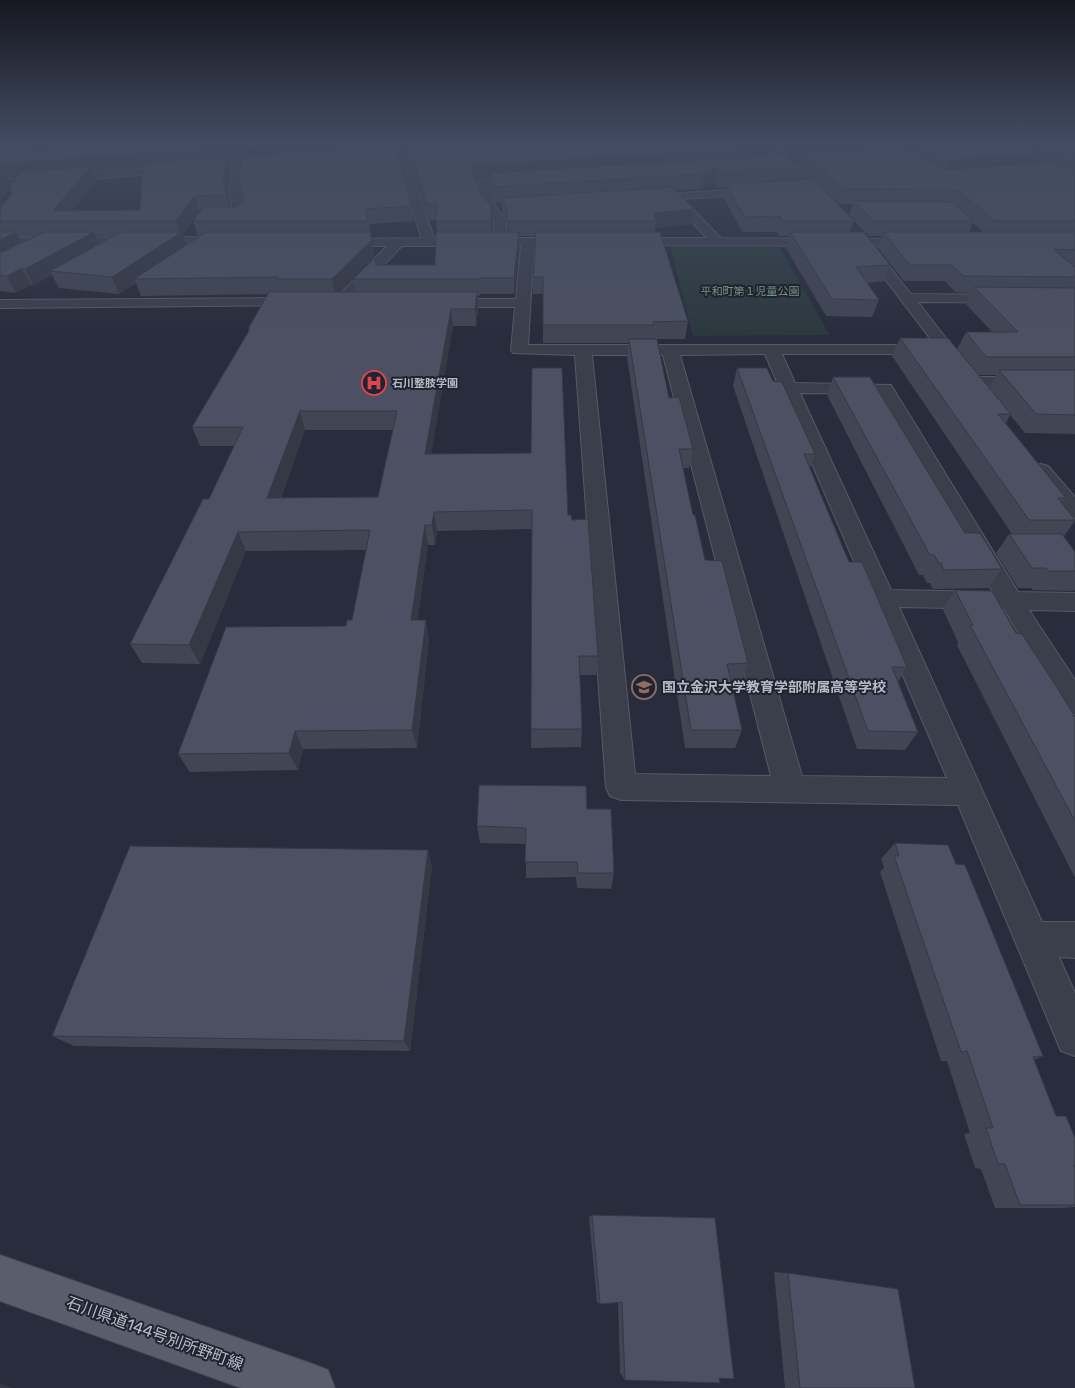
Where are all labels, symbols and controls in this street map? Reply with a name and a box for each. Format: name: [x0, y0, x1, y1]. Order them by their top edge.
park label: 平和町第１児童公園: [701, 285, 800, 298]
hospital icon: 石川整肢学園: [361, 370, 387, 396]
place label: 石川整肢学園: [392, 377, 458, 390]
school or university icon: 国立金沢大学教育学部附属高等学校: [631, 674, 657, 700]
place label: 国立金沢大学教育学部附属高等学校: [662, 679, 886, 696]
street label: 石川県道144号別所野町線: [64, 1293, 246, 1374]

